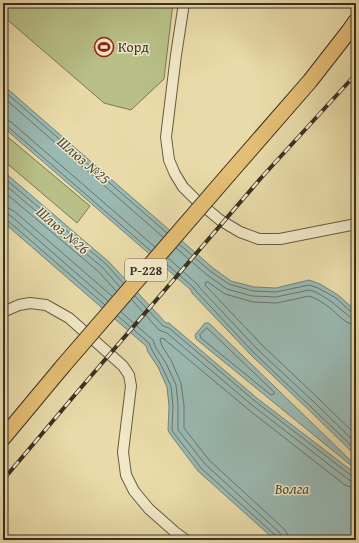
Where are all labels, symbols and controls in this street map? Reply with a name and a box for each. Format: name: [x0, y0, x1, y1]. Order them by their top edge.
sports icon: Корд: [93, 36, 115, 58]
place label: Корд: [118, 37, 149, 57]
water label: Шлюз №25: [53, 131, 116, 189]
water label: Шлюз №26: [32, 201, 95, 259]
road number: Р-228: [125, 259, 167, 281]
water label: Волга: [274, 478, 309, 499]

